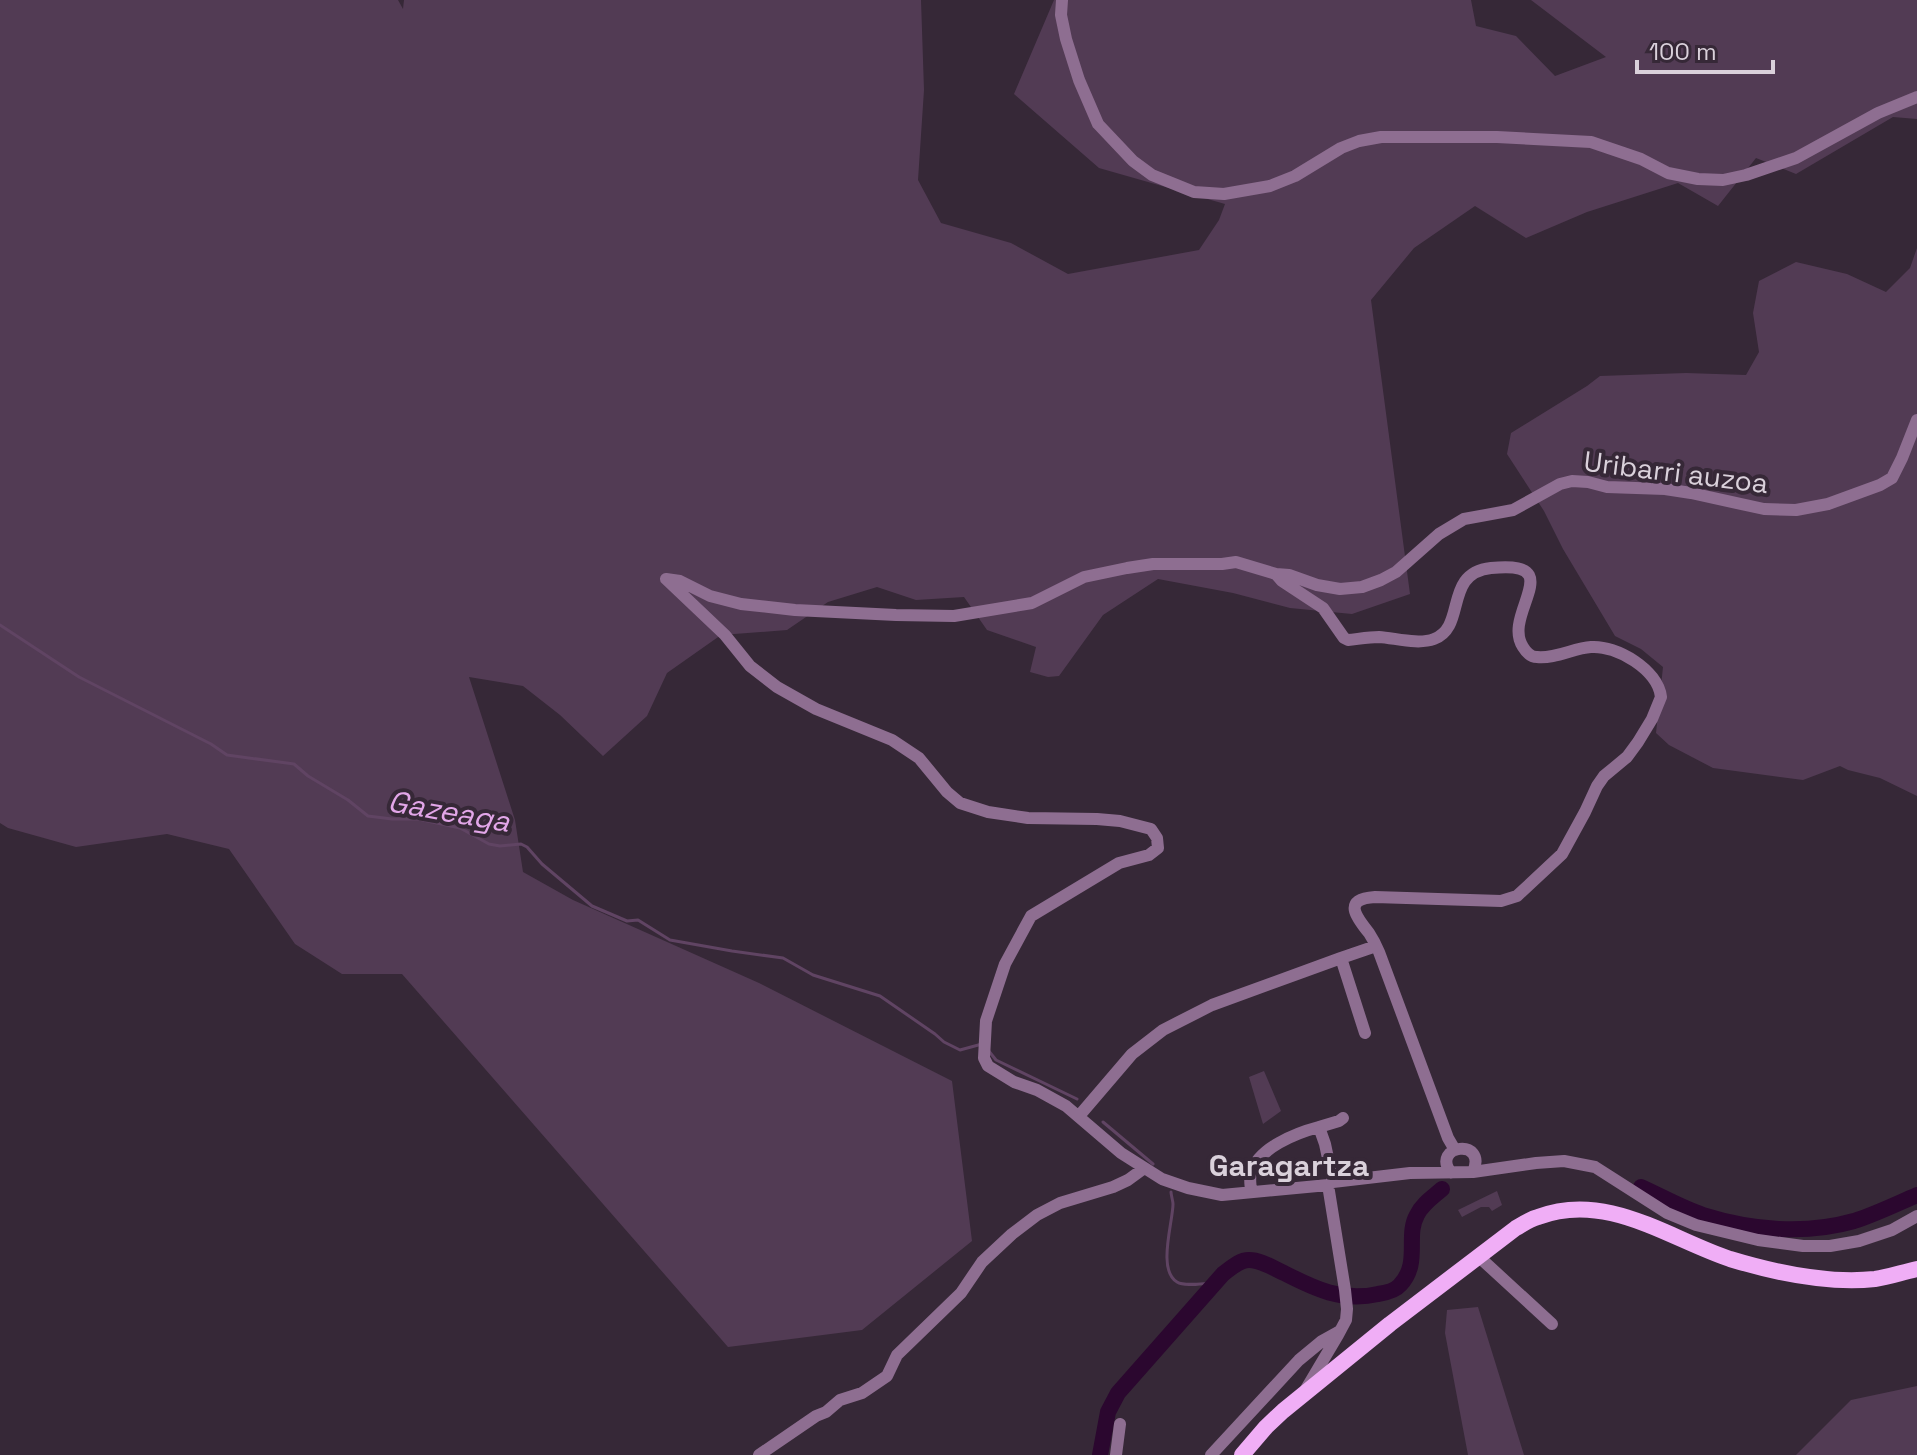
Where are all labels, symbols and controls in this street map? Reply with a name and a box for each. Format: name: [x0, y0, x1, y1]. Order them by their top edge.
scale bar: [1637, 24, 1773, 74]
text: 100 m: [1649, 36, 1717, 67]
street label: Uribarri auzoa: [1582, 443, 1770, 501]
water label: Gazeaga: [385, 781, 514, 841]
district label: Garagartza: [1209, 1146, 1369, 1185]

